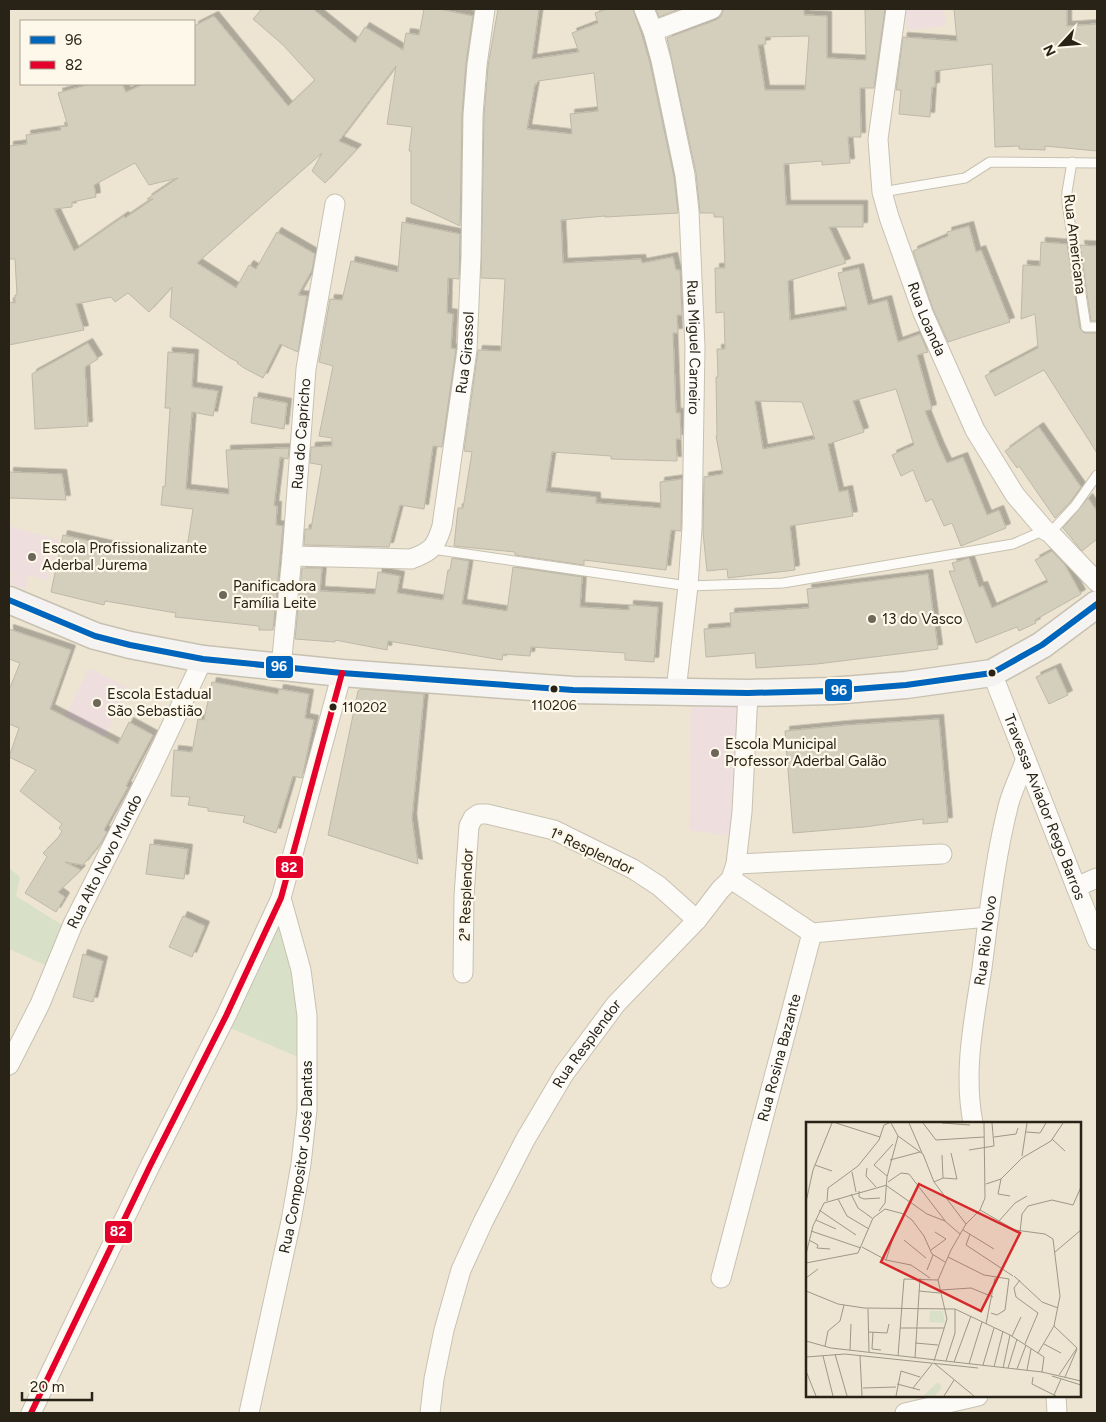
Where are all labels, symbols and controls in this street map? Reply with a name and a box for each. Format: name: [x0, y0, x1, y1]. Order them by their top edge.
legend: [20, 20, 195, 85]
north arrow: [1036, 20, 1086, 70]
text: 96: [65, 31, 82, 49]
text: N: [1040, 42, 1060, 59]
text: 82: [65, 56, 83, 74]
street label: Rua Americana: [1060, 193, 1090, 295]
street label: Rua Miguel Carneiro: [683, 279, 704, 415]
street label: Rua Loanda: [904, 280, 950, 359]
street label: Rua Girassol: [452, 311, 478, 395]
street label: Rua do Capricho: [288, 377, 314, 490]
place label: Escola Profissionalizante Aderbal Jurema: [42, 539, 207, 574]
marker: Escola Profissionalizante Aderbal Jurema: [26, 551, 38, 563]
place label: Panificadora Família Leite: [233, 577, 316, 612]
marker: Panificadora Família Leite: [217, 589, 229, 601]
place label: 13 do Vasco: [882, 610, 963, 628]
marker: 13 do Vasco: [866, 613, 878, 625]
line badge: 96: [265, 655, 294, 679]
text: 96: [271, 658, 287, 675]
unlabelled marker: [987, 668, 997, 678]
line badge: 96: [824, 678, 853, 702]
text: 96: [831, 682, 847, 699]
marker: 110206: [549, 684, 559, 694]
place label: Escola Estadual São Sebastião: [107, 685, 212, 720]
marker: Escola Estadual São Sebastião: [91, 697, 103, 709]
place label: 110206: [531, 697, 577, 714]
place label: 110202: [342, 699, 387, 716]
marker: 110202: [328, 702, 338, 712]
street label: Travessa Aviador Rego Barros: [1000, 711, 1089, 903]
place label: Escola Municipal Professor Aderbal Galão: [725, 735, 887, 770]
marker: Escola Municipal Professor Aderbal Galão: [709, 747, 721, 759]
street label: Rua Alto Novo Mundo: [63, 791, 146, 932]
street label: 1ª Resplendor: [547, 824, 637, 878]
street label: 2ª Resplendor: [455, 848, 477, 942]
line badge: 82: [275, 855, 304, 879]
text: 82: [281, 859, 297, 876]
street label: Rua Rio Novo: [970, 894, 1000, 987]
street label: Rua Rosina Bazante: [754, 992, 805, 1123]
street label: Rua Resplendor: [549, 995, 625, 1091]
street label: Rua Compositor José Dantas: [275, 1060, 316, 1255]
inset map: [806, 1122, 1081, 1397]
line badge: 82: [104, 1220, 133, 1244]
text: 82: [110, 1223, 126, 1240]
scale bar: [22, 1370, 92, 1402]
text: 20 m: [30, 1378, 64, 1396]

